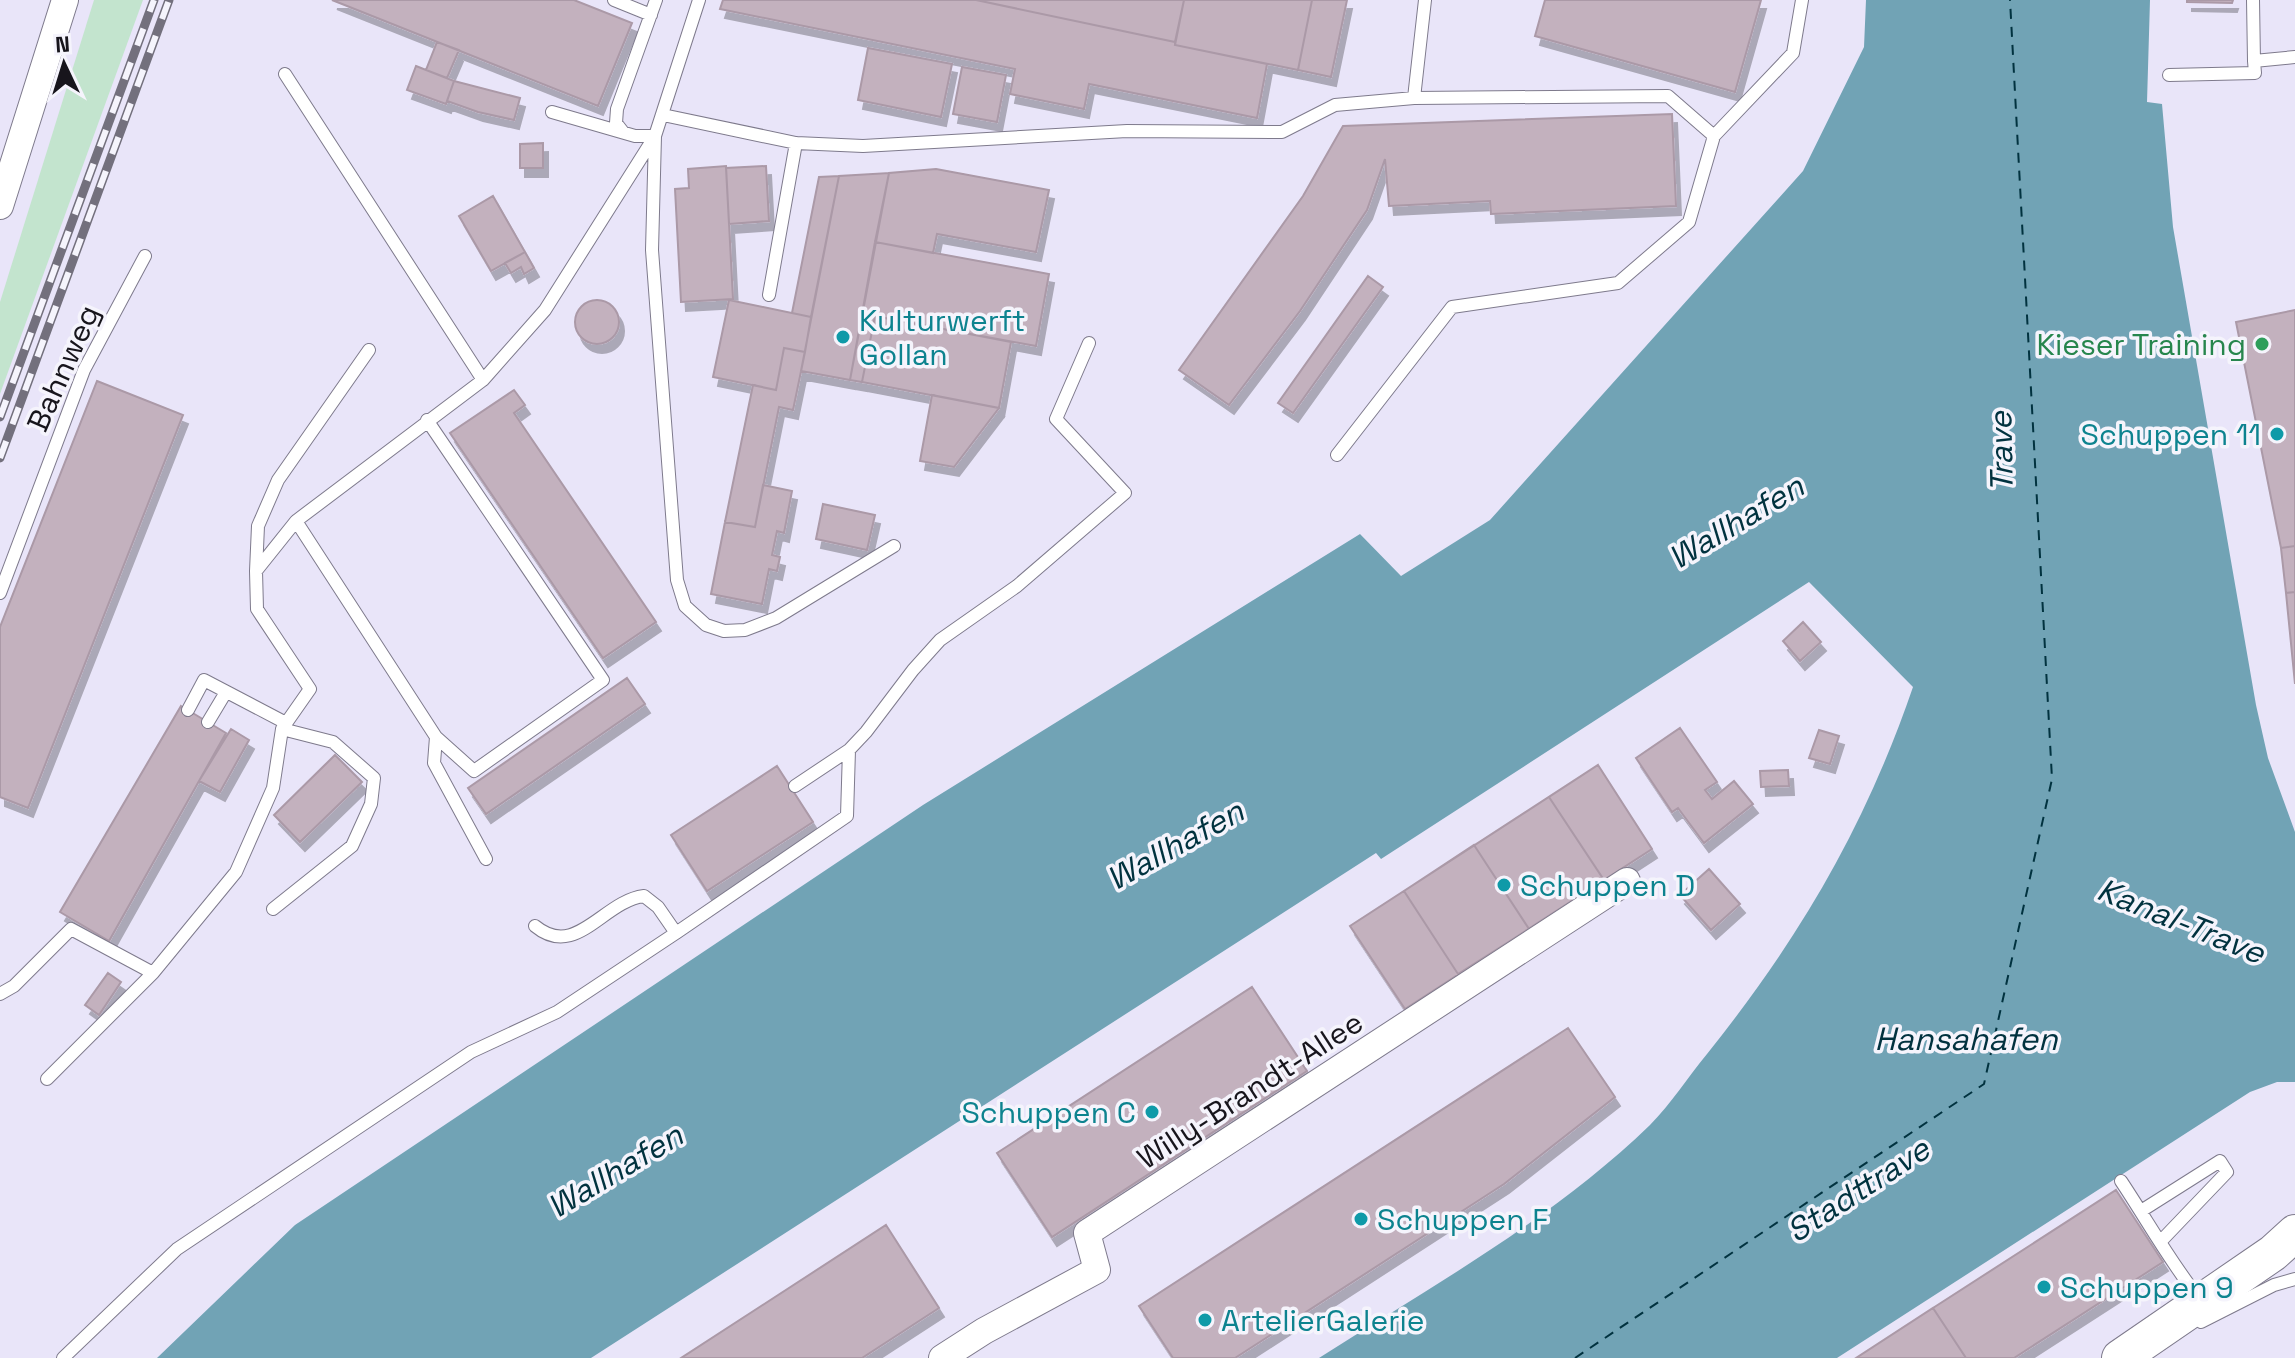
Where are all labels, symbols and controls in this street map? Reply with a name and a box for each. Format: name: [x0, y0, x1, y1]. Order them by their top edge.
north arrow: [24, 24, 104, 104]
text: N: [54, 30, 71, 59]
street label: Bahnweg: [18, 299, 108, 437]
place label: Kulturwerft Gollan: [859, 301, 1026, 374]
place label: Kieser Training: [2037, 325, 2246, 364]
marker: Kulturwerft Gollan: [834, 328, 852, 346]
marker: Kieser Training: [2253, 335, 2271, 353]
water label: Trave: [1980, 410, 2022, 493]
place label: Schuppen 11: [2081, 415, 2261, 454]
marker: Schuppen 11: [2268, 425, 2286, 443]
water label: Wallhafen: [1661, 465, 1812, 578]
water label: Wallhafen: [1099, 790, 1252, 899]
place label: Schuppen D: [1520, 866, 1695, 905]
water label: Kanal-Trave: [2092, 869, 2271, 973]
marker: Schuppen D: [1495, 876, 1513, 894]
street label: Willy-Brandt-Allee: [1130, 1002, 1370, 1178]
water label: Hansahafen: [1874, 1019, 2059, 1059]
place label: Schuppen C: [961, 1093, 1136, 1132]
marker: Schuppen C: [1143, 1103, 1161, 1121]
water label: Wallhafen: [540, 1114, 691, 1227]
water label: Stadttrave: [1779, 1128, 1938, 1251]
place label: Schuppen F: [1377, 1200, 1549, 1239]
marker: Schuppen F: [1352, 1210, 1370, 1228]
place label: Schuppen 9: [2060, 1268, 2234, 1307]
marker: Schuppen 9: [2035, 1278, 2053, 1296]
place label: ArtelierGalerie: [1221, 1301, 1425, 1340]
marker: ArtelierGalerie: [1196, 1311, 1214, 1329]

